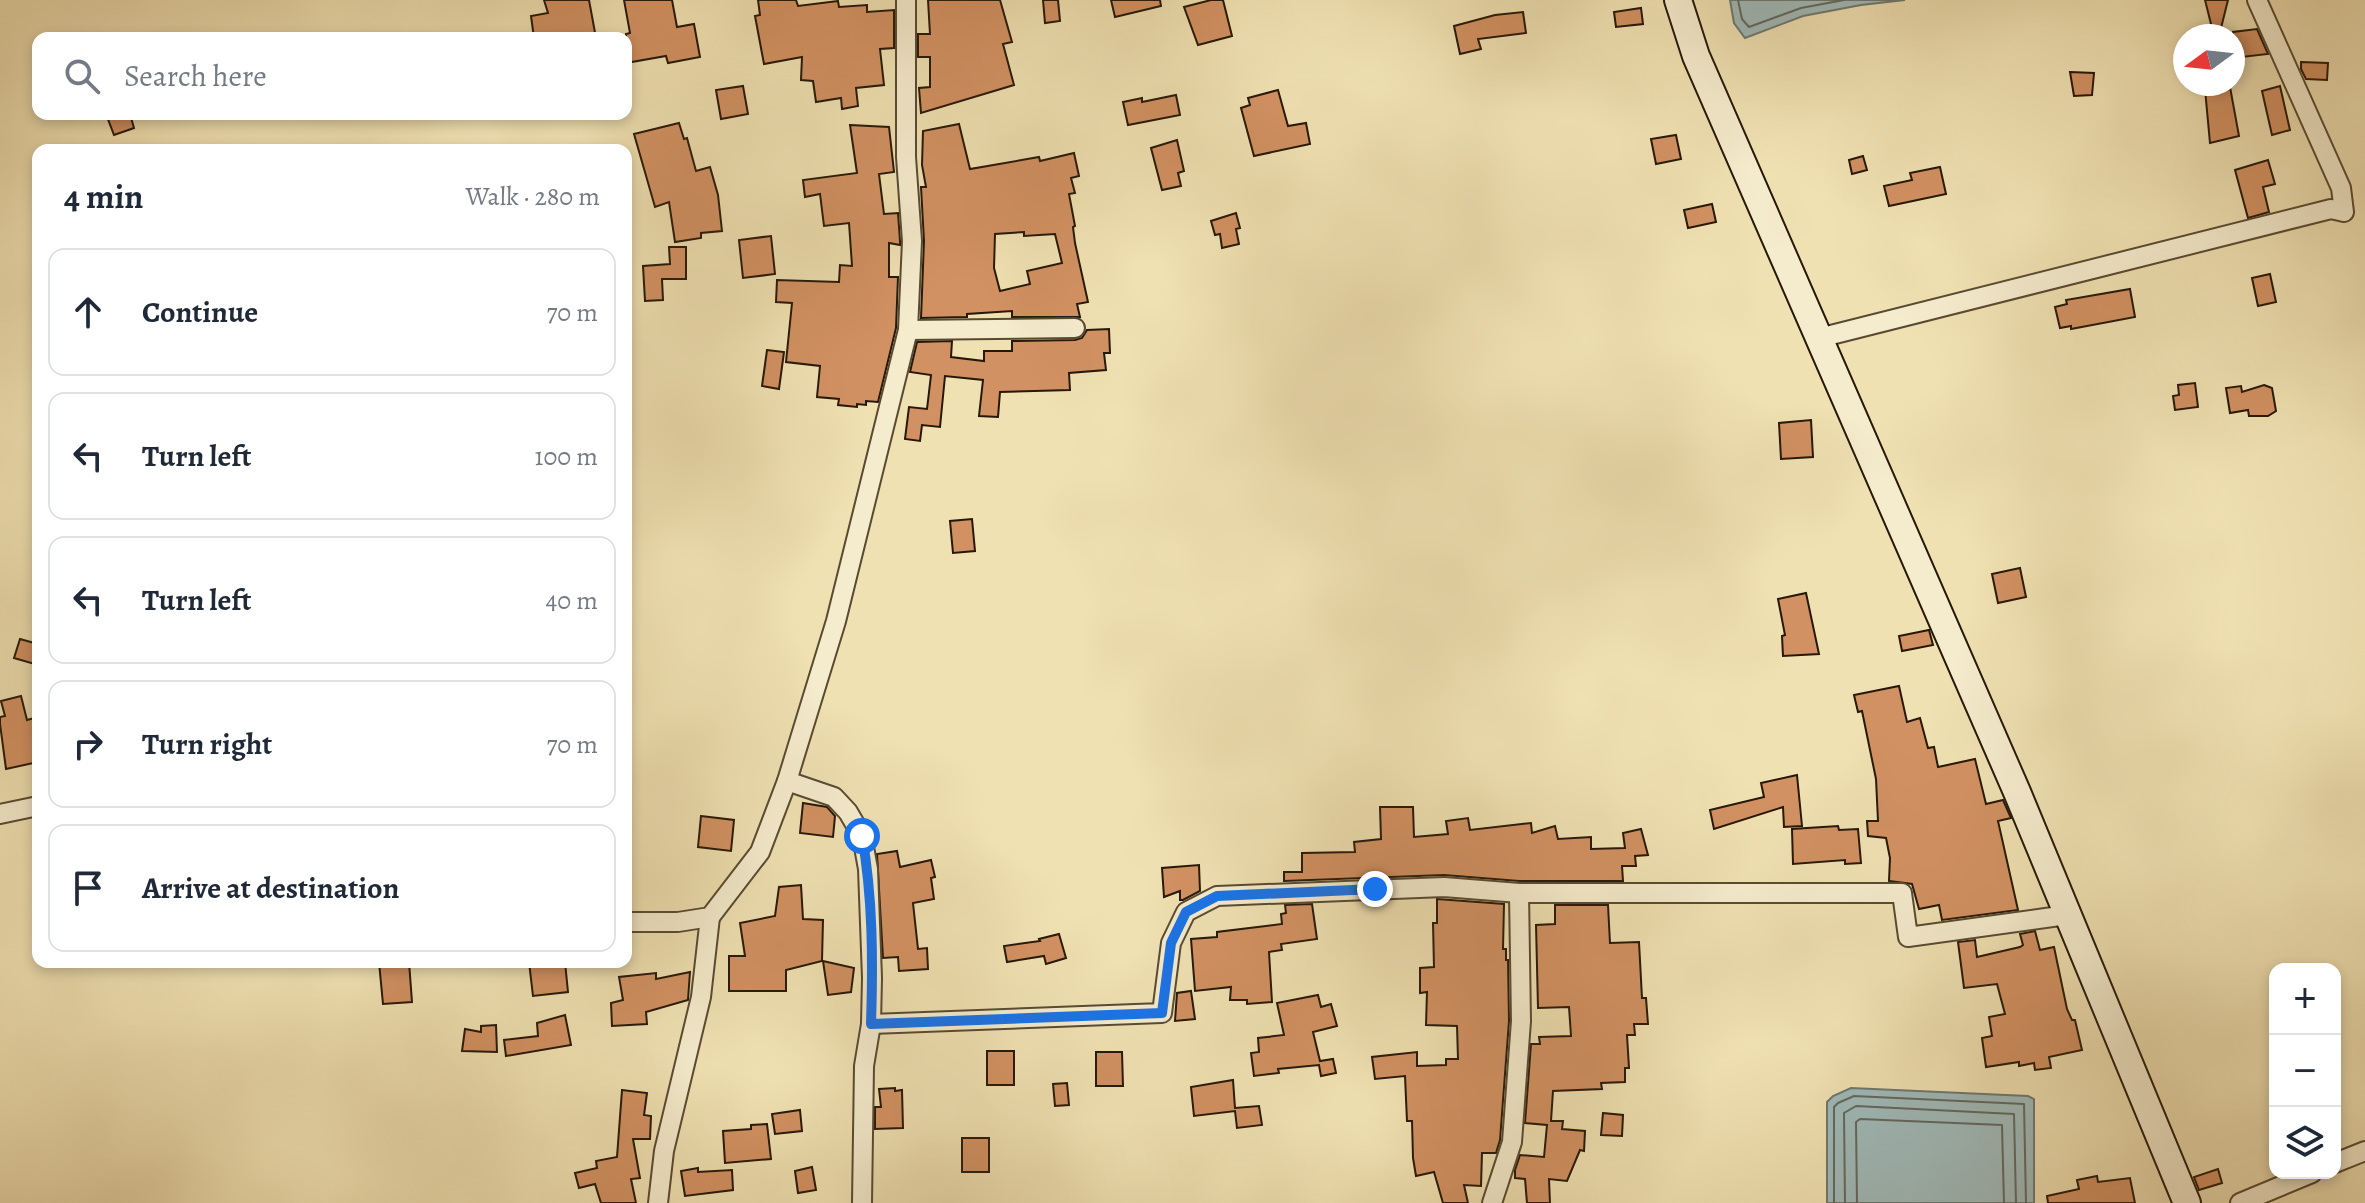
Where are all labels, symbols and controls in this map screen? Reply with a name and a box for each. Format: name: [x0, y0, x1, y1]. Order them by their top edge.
north arrow: [2173, 24, 2245, 96]
search box: [32, 32, 632, 120]
icon: search: [60, 54, 104, 98]
text: Search here: [124, 56, 267, 96]
text: 4 min: [64, 173, 143, 220]
text: Walk · 280 m: [465, 179, 600, 214]
icon: ahead: [66, 290, 110, 334]
text: Continue: [142, 292, 258, 332]
text: 70 m: [546, 295, 598, 330]
icon: left: [66, 434, 110, 478]
text: Turn left: [142, 436, 251, 476]
text: 100 m: [535, 439, 598, 474]
icon: left: [66, 578, 110, 622]
text: Turn left: [142, 580, 251, 620]
text: 40 m: [546, 583, 598, 618]
icon: right: [66, 722, 110, 766]
text: Turn right: [142, 724, 272, 764]
text: 70 m: [546, 727, 598, 762]
route start: [844, 818, 880, 854]
icon: arrive: [66, 866, 110, 910]
text: Arrive at destination: [142, 868, 399, 908]
route end: [1357, 871, 1393, 907]
map controls: [2269, 963, 2341, 1179]
button: +: [2269, 963, 2341, 1035]
button: −: [2269, 1035, 2341, 1107]
button: layers: [2269, 1107, 2341, 1179]

